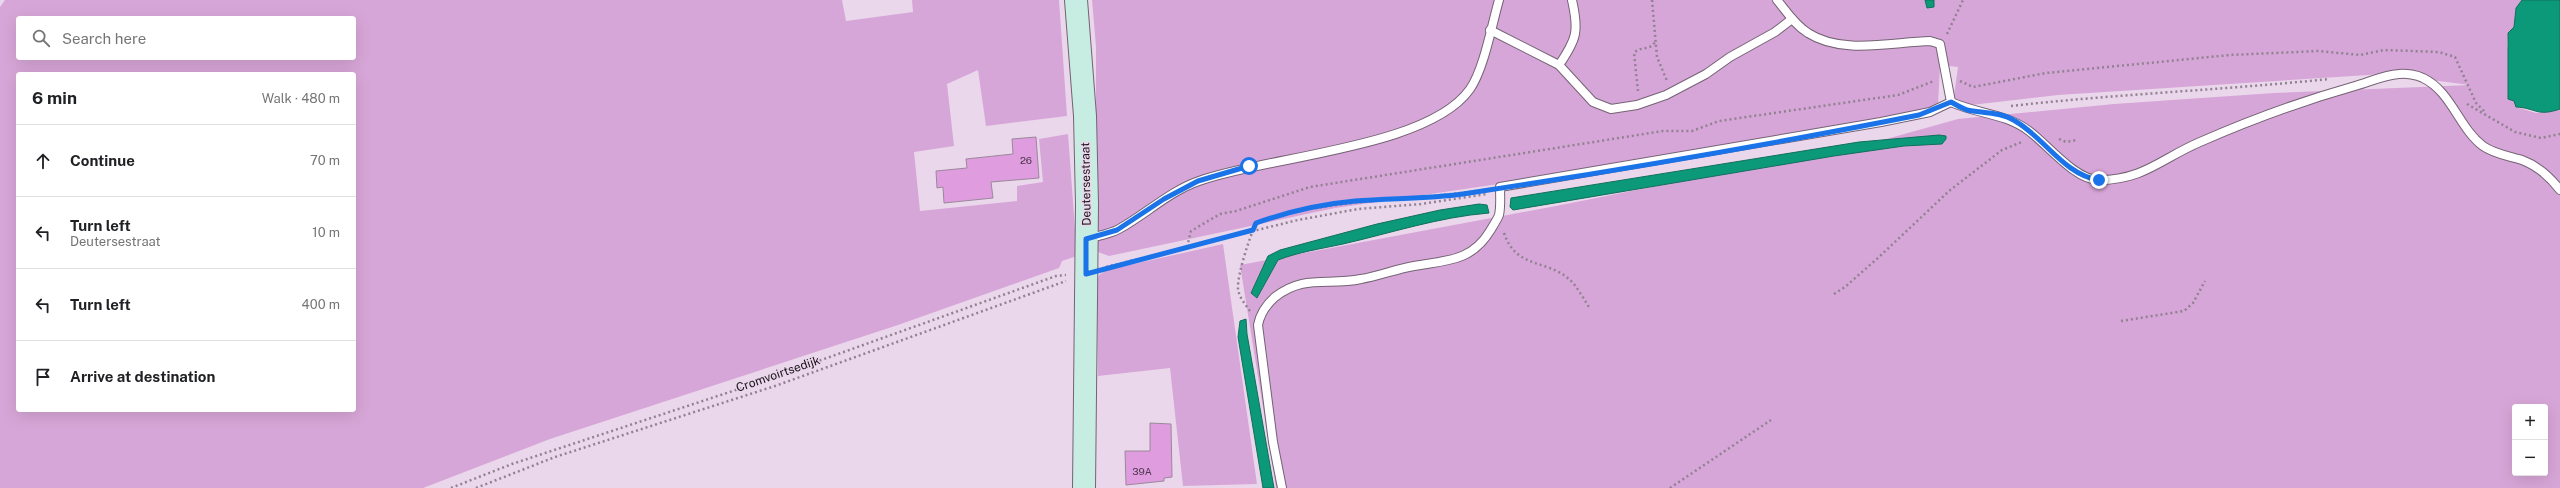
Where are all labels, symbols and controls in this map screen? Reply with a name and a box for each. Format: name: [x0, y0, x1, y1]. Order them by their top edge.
search box: [16, 16, 356, 60]
icon: search: [30, 27, 52, 49]
text: Search here: [62, 30, 146, 47]
text: 6 min: [32, 88, 77, 108]
text: Walk · 480 m: [262, 91, 340, 106]
street label: Deutersestraat: [1078, 142, 1094, 226]
icon: ahead: [32, 150, 54, 172]
text: Continue: [70, 152, 135, 169]
text: 70 m: [310, 153, 340, 168]
house number: 26: [1020, 154, 1032, 166]
route start: [1240, 157, 1258, 175]
route end: [2090, 171, 2108, 189]
text: Turn left: [70, 217, 131, 234]
icon: left: [32, 222, 54, 244]
text: 10 m: [312, 225, 340, 240]
text: Deutersestraat: [70, 234, 161, 249]
icon: left: [32, 294, 54, 316]
text: Turn left: [70, 296, 131, 313]
text: 400 m: [302, 297, 340, 312]
street label: Cromvoirtsedijk: [734, 353, 822, 395]
icon: arrive: [32, 366, 54, 388]
text: Arrive at destination: [70, 368, 215, 385]
map controls: [2512, 404, 2548, 476]
button: +: [2512, 404, 2548, 440]
button: −: [2512, 440, 2548, 476]
house number: 39A: [1132, 465, 1152, 477]

